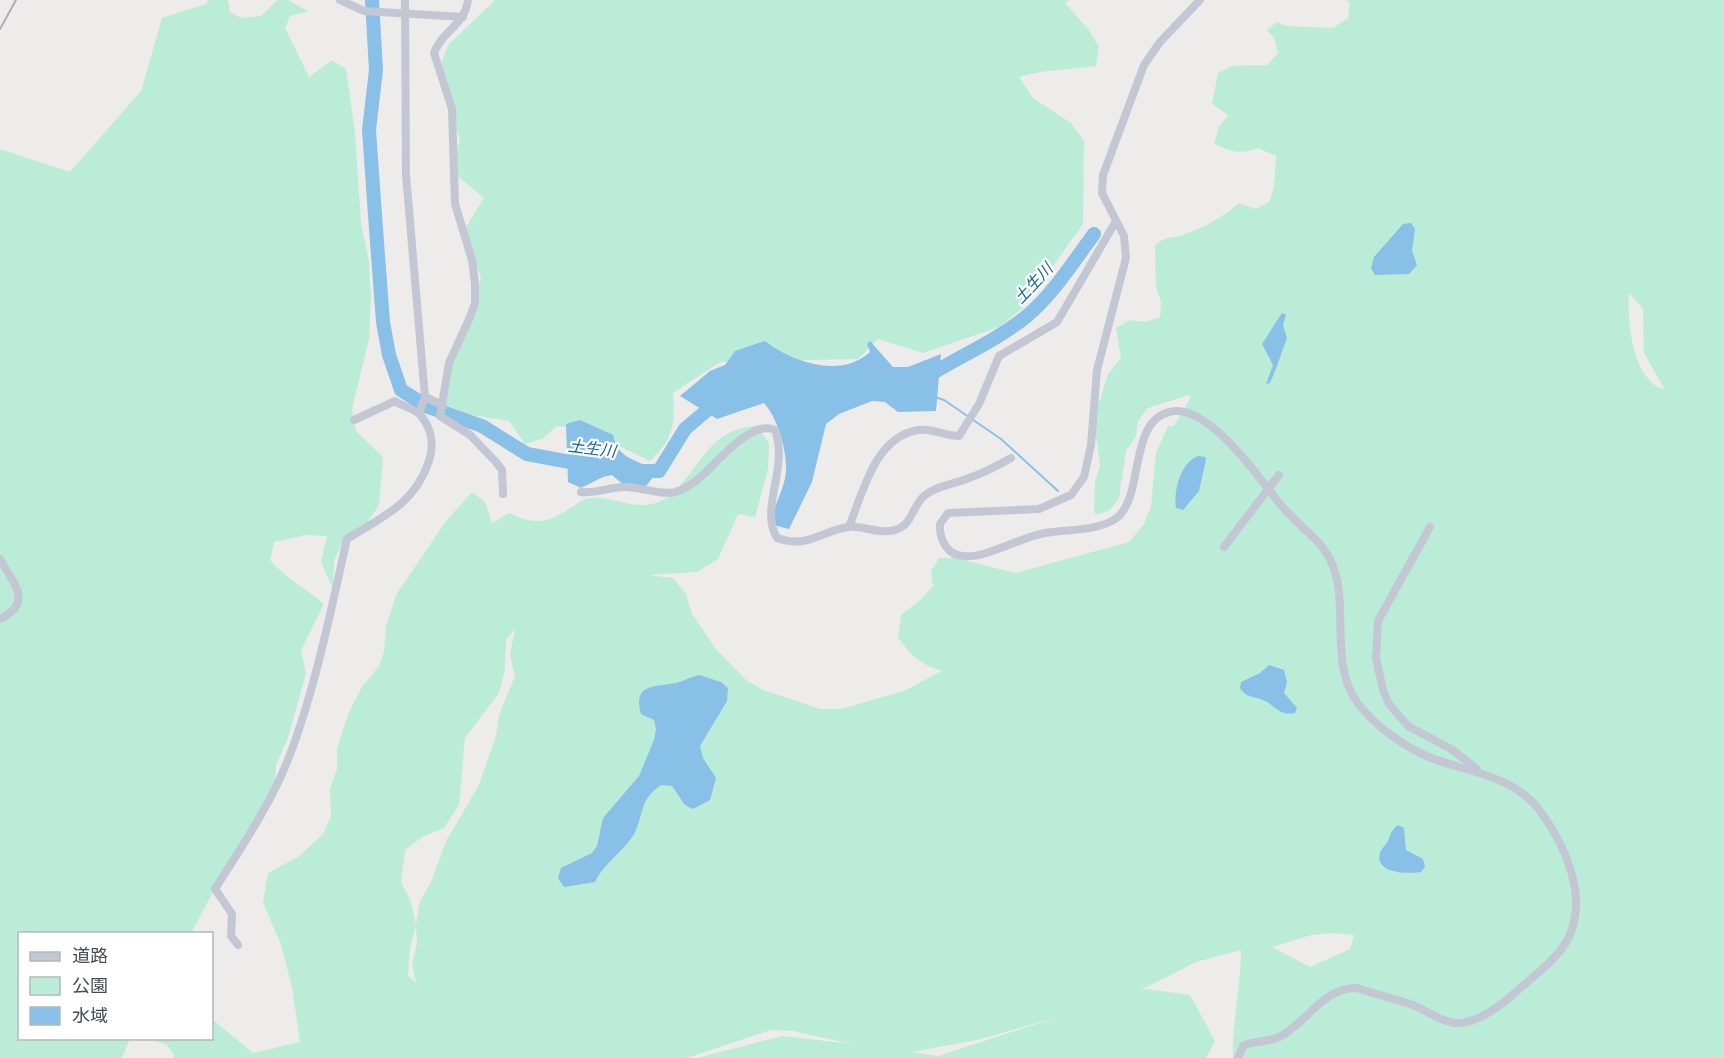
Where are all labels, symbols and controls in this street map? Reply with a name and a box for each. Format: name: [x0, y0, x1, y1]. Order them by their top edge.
water label: 土生川: [1009, 256, 1059, 308]
water label: 土生川: [567, 434, 619, 462]
legend: [18, 932, 213, 1040]
text: 道路: [72, 943, 108, 967]
text: 公園: [72, 973, 108, 997]
text: 水域: [72, 1003, 108, 1027]

